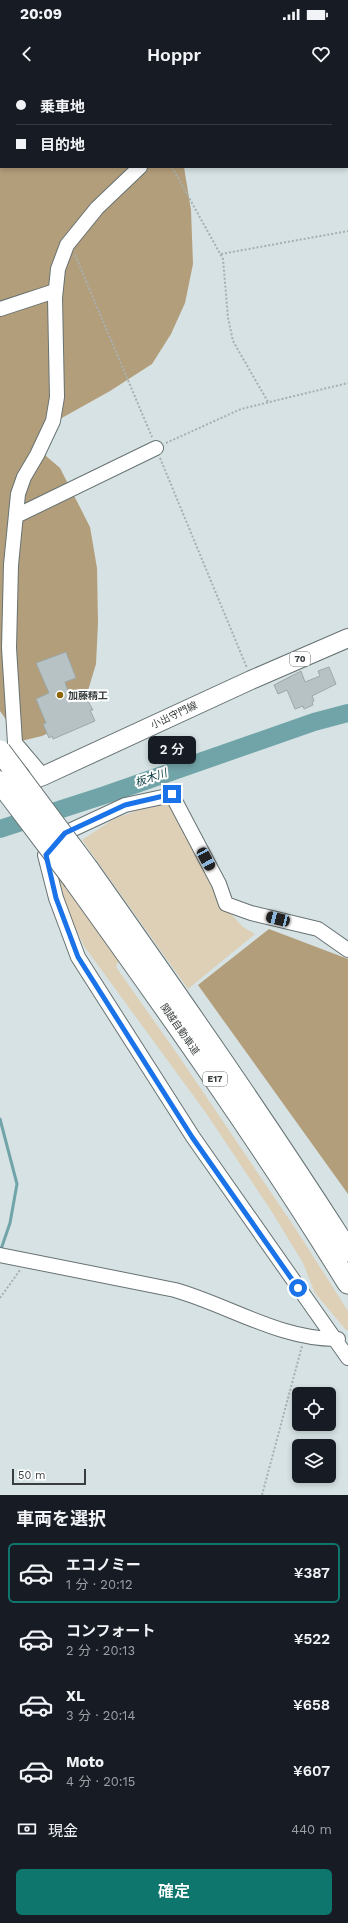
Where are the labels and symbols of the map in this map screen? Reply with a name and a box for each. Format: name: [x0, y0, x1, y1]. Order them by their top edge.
road number: 70: [290, 652, 310, 666]
marker: 加藤精工: [55, 690, 65, 700]
place label: 加藤精工: [68, 690, 108, 701]
street label: 小出守門線: [149, 699, 199, 731]
callout: 2 分: [148, 736, 196, 764]
water label: 板木川: [133, 766, 170, 790]
route end: [163, 785, 181, 803]
car: [195, 846, 217, 872]
car: [265, 910, 291, 928]
street label: 関越自動車道: [158, 1001, 202, 1057]
road number: E17: [203, 1072, 227, 1086]
route start: [289, 1279, 307, 1297]
scale bar: [12, 1467, 86, 1486]

